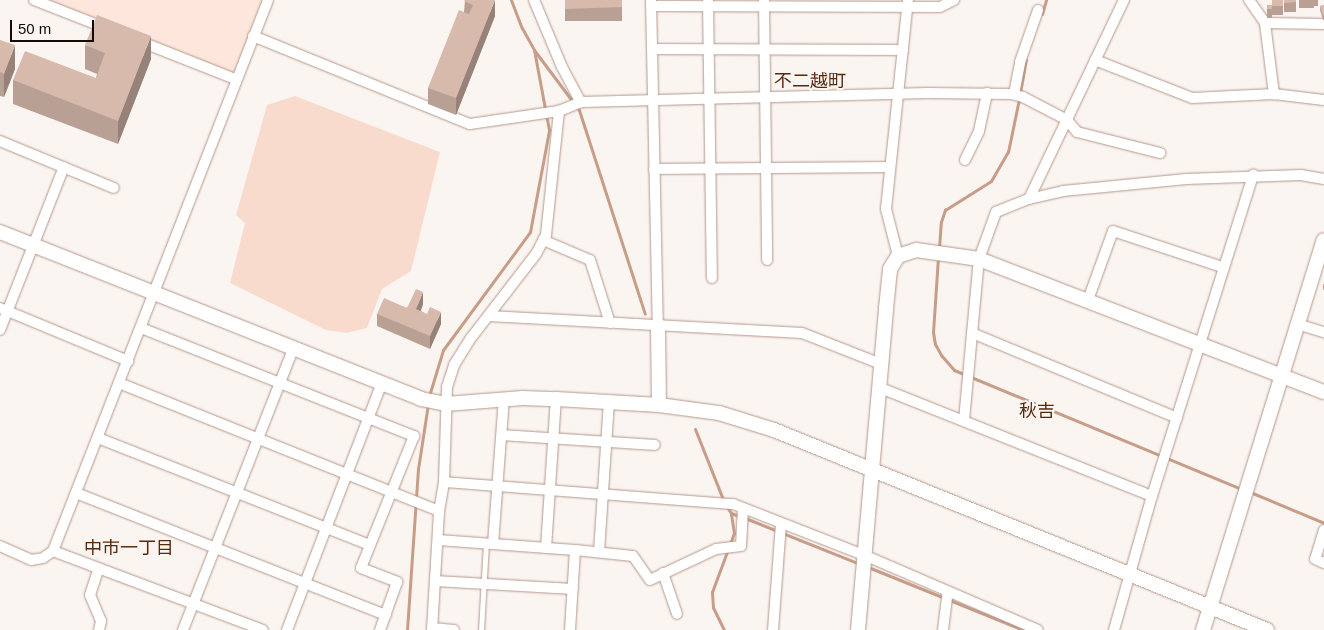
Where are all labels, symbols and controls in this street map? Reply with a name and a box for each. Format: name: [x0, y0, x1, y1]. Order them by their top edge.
scale bar: [12, 10, 96, 42]
text: 50 m: [18, 20, 51, 37]
district label: 不二越町: [774, 70, 846, 92]
district label: 秋吉: [1019, 400, 1055, 422]
district label: 中市一丁目: [84, 537, 174, 559]

